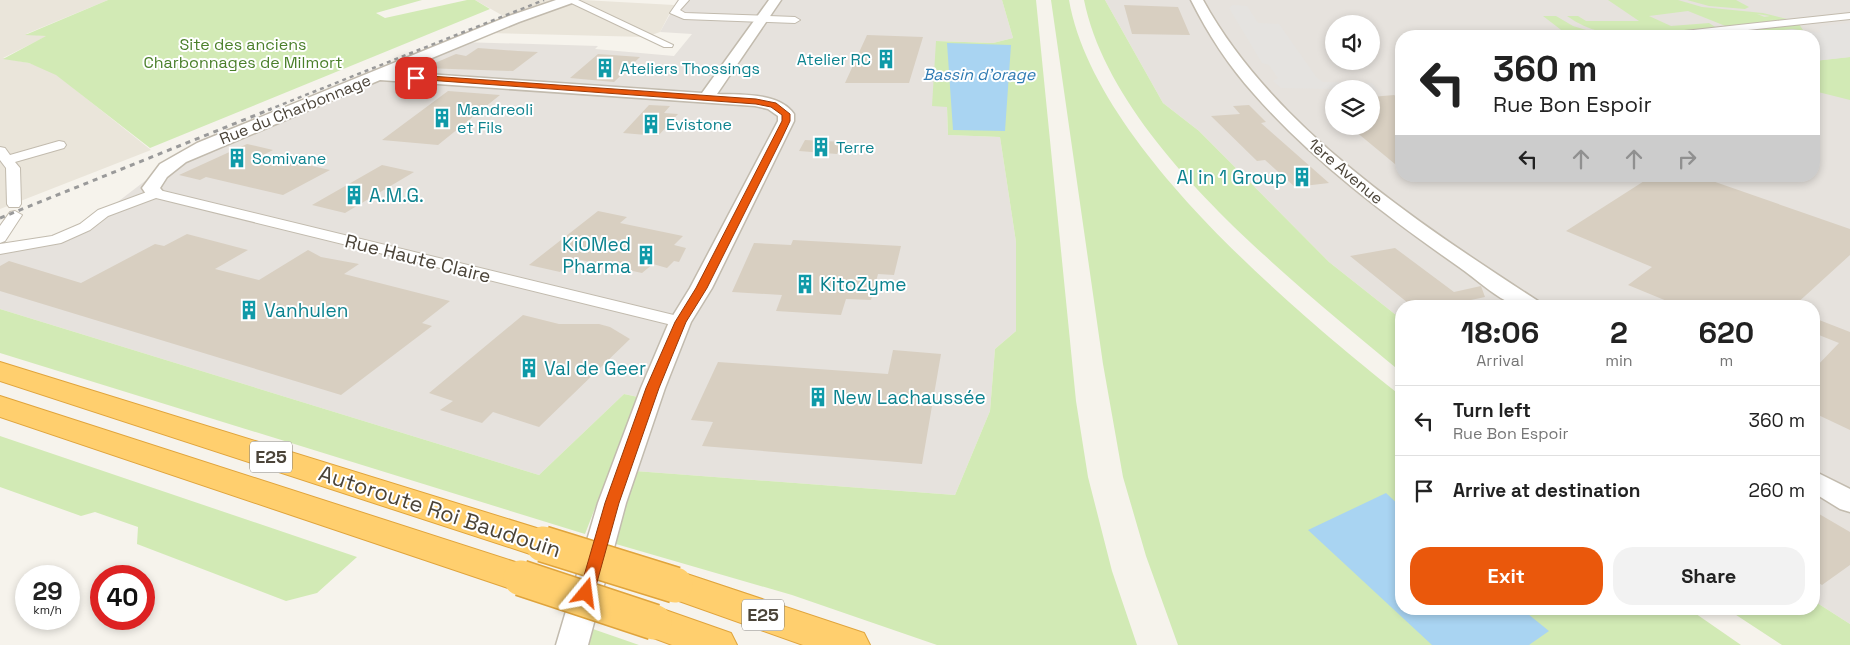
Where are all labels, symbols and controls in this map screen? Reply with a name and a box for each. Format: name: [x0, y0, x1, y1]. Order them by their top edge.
map controls: [1325, 15, 1380, 135]
button: sound: [1325, 15, 1380, 70]
park label: Site des anciens Charbonnages de Milmort: [144, 34, 343, 73]
text: 360 m: [1493, 47, 1597, 91]
building icon: Atelier RC: [875, 48, 897, 70]
place label: Atelier RC: [797, 49, 871, 70]
icon: left: [1410, 50, 1475, 115]
pin: [395, 57, 437, 99]
building icon: Ateliers Thossings: [594, 57, 616, 79]
place label: Ateliers Thossings: [620, 58, 760, 79]
icon: arrive: [402, 64, 430, 92]
water label: Bassin d'orage: [923, 64, 1036, 85]
street label: Rue du Charbonnage: [216, 69, 374, 149]
button: layers: [1325, 80, 1380, 135]
text: Rue Bon Espoir: [1493, 90, 1652, 118]
place label: Mandreoli et Fils: [457, 99, 533, 138]
building icon: Mandreoli et Fils: [431, 107, 453, 129]
building icon: Evistone: [640, 113, 662, 135]
place label: Evistone: [666, 114, 732, 135]
street label: 1ère Avenue: [1304, 134, 1388, 209]
building icon: Terre: [810, 136, 832, 158]
place label: Terre: [836, 137, 875, 158]
icon: left: [1514, 145, 1542, 173]
icon: ahead: [1567, 145, 1595, 173]
icon: ahead: [1620, 145, 1648, 173]
icon: right: [1673, 145, 1701, 173]
building icon: Somivane: [226, 147, 248, 169]
place label: Somivane: [252, 148, 326, 169]
place label: Al in 1 Group: [1177, 165, 1287, 190]
building icon: Al in 1 Group: [1291, 166, 1313, 188]
place label: A.M.G.: [369, 183, 424, 208]
building icon: A.M.G.: [343, 184, 365, 206]
street label: Rue Haute Claire: [342, 228, 493, 289]
place label: KiOMed Pharma: [562, 232, 631, 279]
building icon: KiOMed Pharma: [635, 244, 657, 266]
place label: KitoZyme: [820, 272, 906, 297]
building icon: KitoZyme: [794, 273, 816, 295]
place label: Vanhulen: [264, 298, 348, 323]
building icon: Vanhulen: [238, 299, 260, 321]
text: 18:06: [1461, 313, 1539, 352]
text: 2: [1610, 313, 1628, 352]
text: 620: [1698, 313, 1754, 352]
text: Arrival: [1476, 350, 1524, 371]
text: min: [1605, 350, 1633, 371]
text: m: [1719, 350, 1733, 371]
place label: Val de Geer: [544, 356, 646, 381]
building icon: Val de Geer: [518, 357, 540, 379]
place label: New Lachaussée: [833, 385, 986, 410]
building icon: New Lachaussée: [807, 386, 829, 408]
text: Turn left: [1453, 398, 1531, 423]
icon: left: [1410, 407, 1438, 435]
text: 360 m: [1748, 408, 1805, 433]
text: Rue Bon Espoir: [1453, 423, 1568, 444]
road number: E25: [250, 442, 292, 472]
street label: Autoroute Roi Baudouin: [315, 459, 565, 563]
icon: arrive: [1410, 477, 1438, 505]
text: Arrive at destination: [1453, 478, 1641, 503]
text: 260 m: [1749, 478, 1805, 503]
button: Exit: [1410, 547, 1603, 605]
button: Share: [1613, 547, 1805, 605]
speed limit sign: 40: [90, 565, 155, 630]
position arrow: [559, 566, 611, 618]
text: 29: [32, 575, 63, 607]
road number: E25: [742, 600, 784, 630]
text: km/h: [33, 602, 62, 618]

